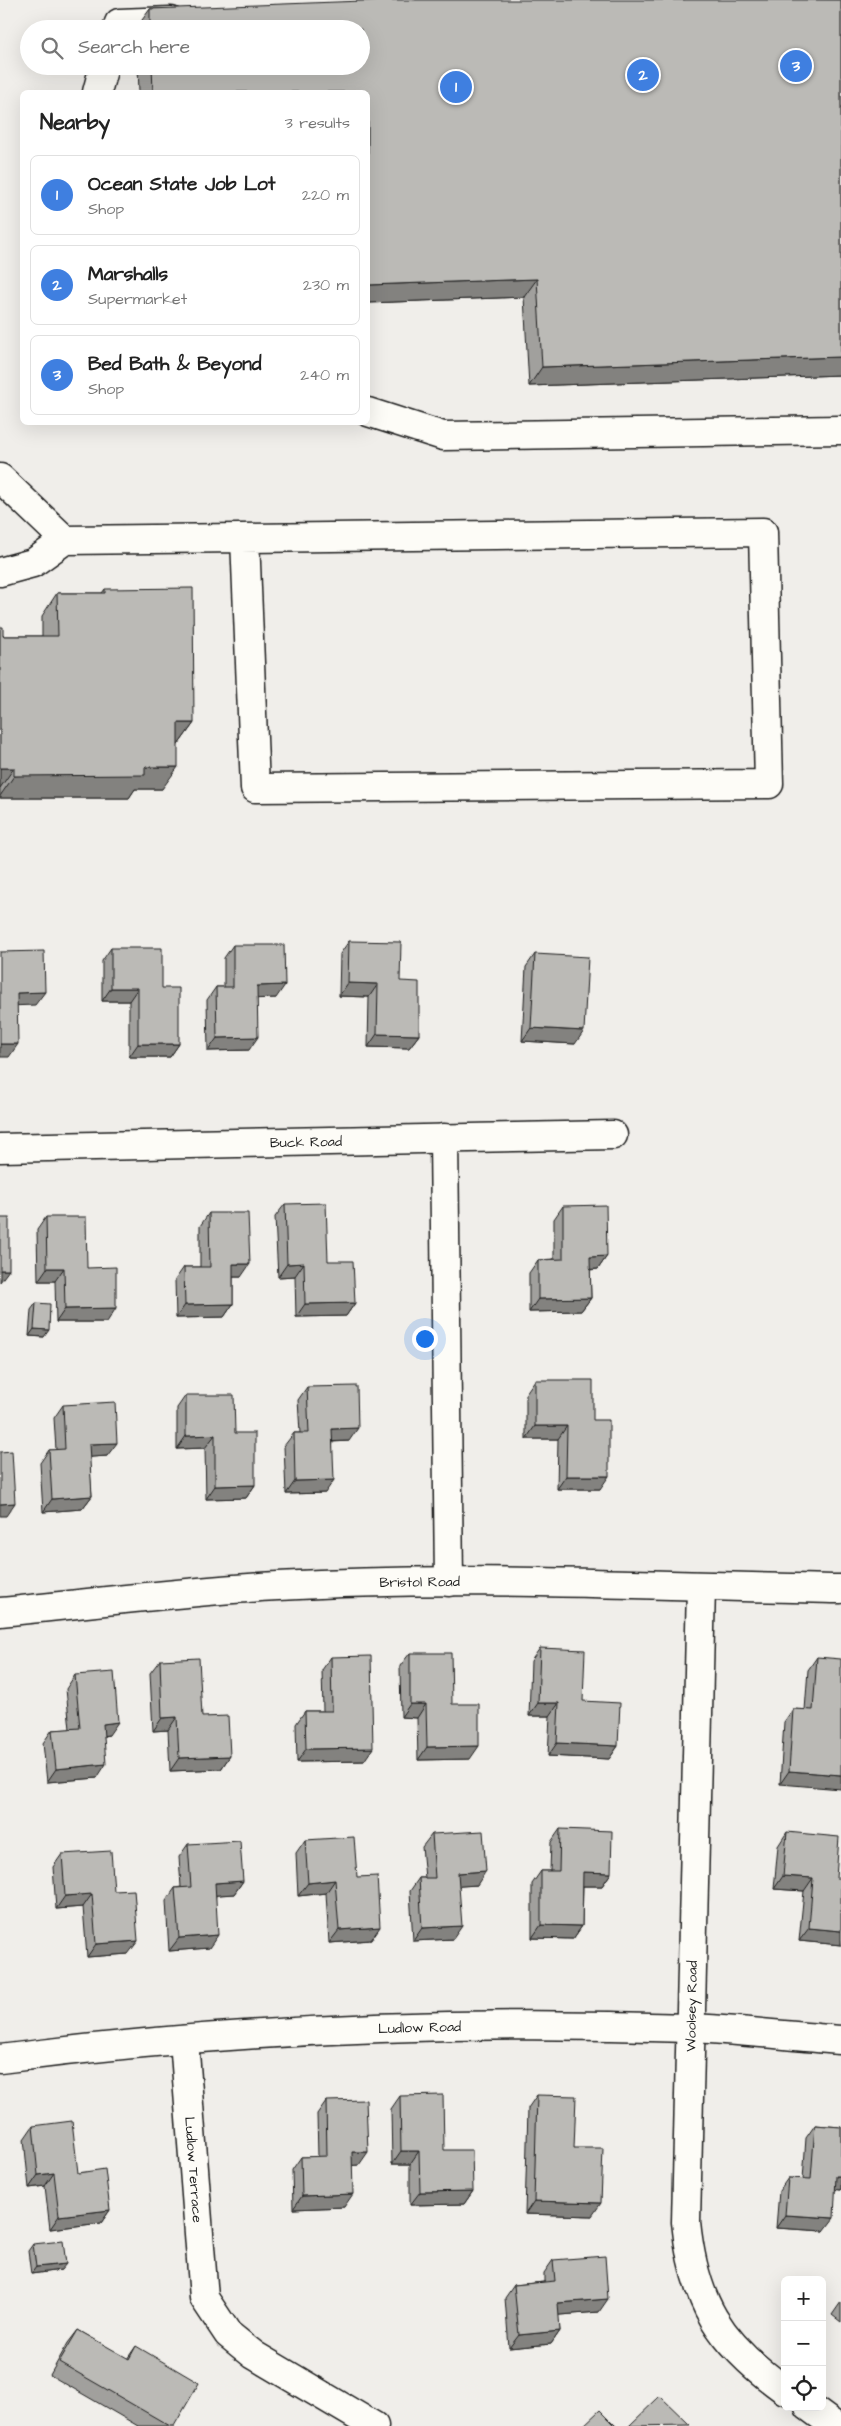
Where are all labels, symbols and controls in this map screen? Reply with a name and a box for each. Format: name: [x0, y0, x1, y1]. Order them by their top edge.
search box: [20, 20, 370, 75]
icon: search: [38, 34, 66, 62]
text: Search here: [78, 34, 190, 61]
pin: 3: [780, 47, 812, 85]
pin: 2: [627, 56, 659, 94]
pin: 1: [440, 68, 472, 106]
text: Nearby: [40, 108, 110, 137]
text: 3 results: [285, 112, 350, 134]
text: Ocean State Job Lot: [88, 171, 275, 198]
text: 1: [56, 184, 58, 206]
text: 220 m: [302, 184, 349, 206]
text: Shop: [88, 198, 124, 220]
text: Marshalls: [88, 261, 168, 288]
text: 2: [52, 274, 62, 296]
text: 230 m: [303, 274, 349, 296]
text: Supermarket: [88, 288, 187, 310]
text: Bed Bath & Beyond: [88, 351, 262, 378]
text: 3: [53, 364, 61, 386]
text: 240 m: [300, 364, 349, 386]
text: Shop: [88, 378, 124, 400]
street label: Buck Road: [270, 1132, 342, 1153]
your location: [412, 1326, 438, 1352]
street label: Bristol Road: [379, 1572, 460, 1593]
street label: Woolsey Road: [681, 1960, 703, 2052]
street label: Ludlow Road: [378, 2017, 461, 2039]
street label: Ludlow Terrace: [179, 2116, 207, 2224]
map controls: [781, 2276, 826, 2411]
button: +: [781, 2276, 826, 2321]
button: −: [781, 2321, 826, 2366]
button: locate: [781, 2366, 826, 2411]

